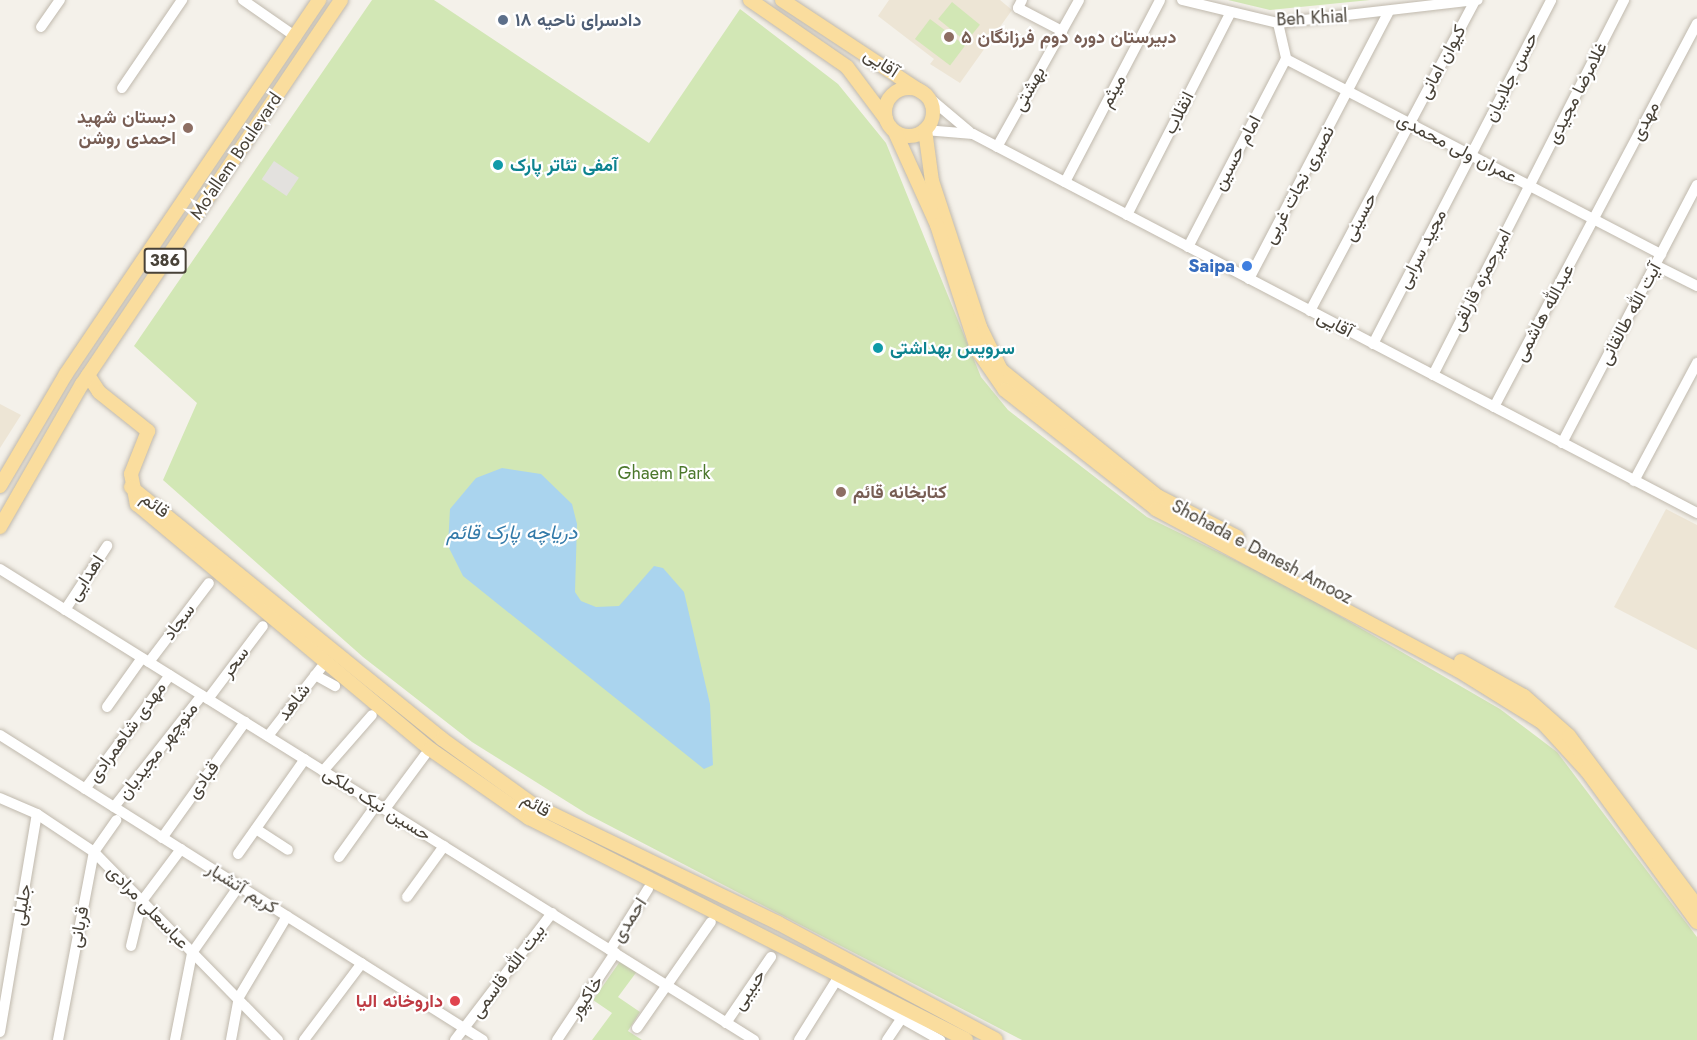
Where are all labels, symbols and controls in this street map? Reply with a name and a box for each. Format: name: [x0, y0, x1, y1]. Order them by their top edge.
street label: Beh Khial: [1276, 5, 1348, 31]
place label: دادسرای ناحیه ۱۸: [515, 9, 641, 31]
marker: دادسرای ناحیه ۱۸: [496, 13, 510, 27]
street label: کیوان امانی: [1414, 21, 1470, 103]
place label: دبیرستان دوره دوم فرزانگان ۵: [961, 26, 1176, 48]
street label: حسن جلابیان: [1479, 29, 1543, 125]
marker: دبیرستان دوره دوم فرزانگان ۵: [942, 30, 956, 44]
street label: غلامرضا مجیدی: [1542, 39, 1612, 147]
street label: آقایی: [859, 44, 903, 82]
street label: بهشتی: [1008, 63, 1050, 115]
street label: میثم: [1095, 71, 1131, 111]
street label: Mo'allem Boulevard: [186, 88, 286, 224]
street label: انقلاب: [1159, 88, 1199, 138]
street label: مهدی: [1626, 98, 1664, 144]
place label: دبستان شهید احمدی روشن: [77, 107, 176, 150]
street label: عمران ولی محمدی: [1393, 108, 1521, 188]
street label: امام حسین: [1208, 112, 1266, 194]
marker: دبستان شهید احمدی روشن: [181, 121, 195, 135]
street label: نصیری نجات غربی: [1259, 122, 1339, 248]
place label: آمفی تئاتر پارک: [510, 154, 618, 176]
marker: آمفی تئاتر پارک: [491, 158, 505, 172]
street label: حسینی: [1338, 189, 1382, 245]
street label: مجید سرابی: [1393, 206, 1451, 292]
street label: امیرحمزه قارلقی: [1446, 225, 1516, 335]
road number: 386: [142, 248, 188, 274]
place label: Saipa: [1188, 255, 1235, 277]
marker: Saipa: [1240, 259, 1254, 273]
street label: آیت الله طالقانی: [1594, 259, 1666, 369]
street label: عبدالله هاشمی: [1509, 261, 1579, 365]
street label: آقایی: [1313, 306, 1357, 342]
place label: سرویس بهداشتی: [890, 337, 1015, 359]
marker: سرویس بهداشتی: [871, 341, 885, 355]
park label: Ghaem Park: [618, 462, 710, 484]
place label: کتابخانه قائم: [853, 481, 947, 503]
marker: کتابخانه قائم: [834, 485, 848, 499]
street label: قائم: [137, 487, 173, 523]
street label: Shohada e Danesh Amooz: [1168, 495, 1356, 609]
water label: دریاچه پارک قائم: [447, 520, 577, 544]
street label: اهدایی: [63, 551, 109, 605]
street label: سجاد: [158, 600, 200, 644]
street label: سحر: [216, 642, 254, 682]
street label: مهدی شاهمرادی: [83, 677, 171, 787]
street label: شاهد: [273, 679, 315, 725]
street label: منوچهر مجیدیان: [113, 698, 203, 804]
street label: قبادی: [182, 757, 224, 803]
street label: حسین نیک ملکی: [319, 762, 435, 846]
street label: قائم: [518, 788, 554, 822]
street label: کریم آتشبار: [202, 858, 282, 918]
street label: عباسعلی مرادی: [103, 860, 193, 954]
street label: جلیلی: [8, 883, 36, 927]
street label: احمدی: [607, 894, 651, 946]
street label: قربانی: [64, 905, 94, 949]
street label: بیت الله قاسمی: [466, 920, 550, 1022]
street label: حبیبی: [728, 966, 770, 1014]
street label: خاکپور: [564, 972, 608, 1022]
place label: داروخانه الیا: [356, 990, 443, 1012]
marker: داروخانه الیا: [448, 994, 462, 1008]

